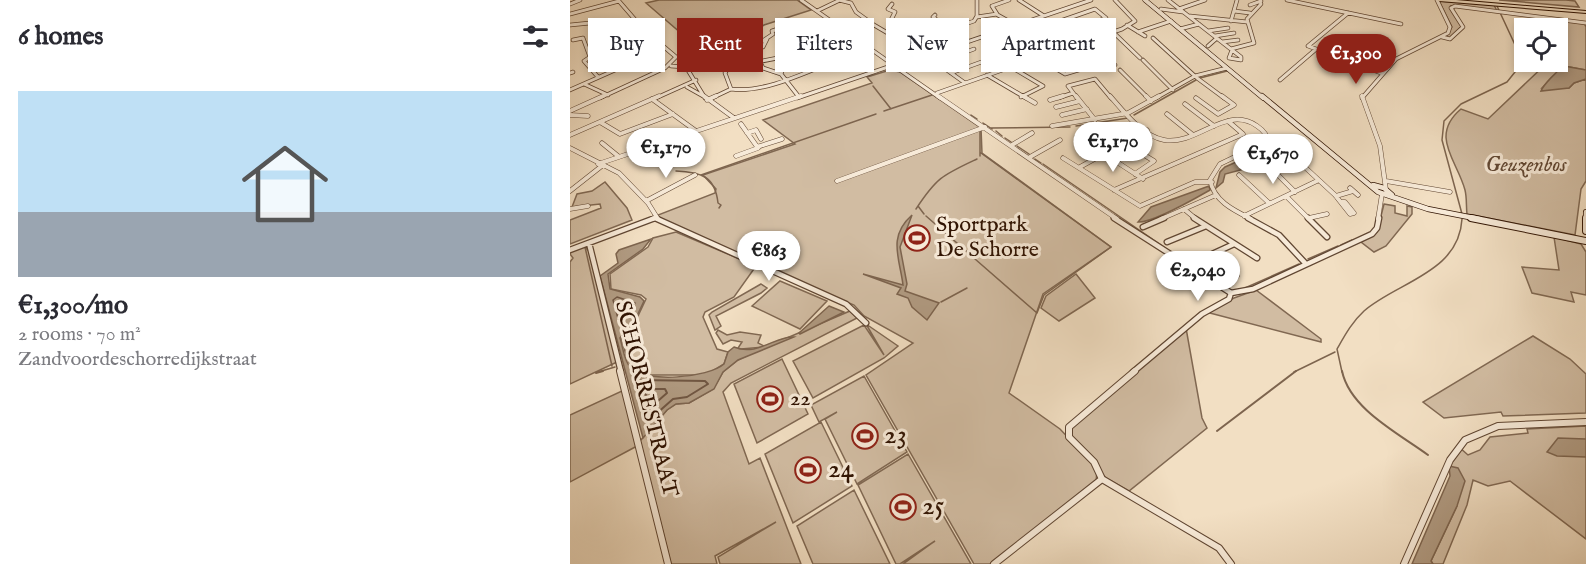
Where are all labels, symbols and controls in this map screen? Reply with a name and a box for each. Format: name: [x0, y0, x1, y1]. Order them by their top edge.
chip: Buy: [588, 18, 665, 72]
chip: Rent: [677, 18, 763, 72]
chip: Filters: [775, 18, 874, 72]
chip: New: [886, 18, 969, 72]
chip: Apartment: [981, 18, 1116, 72]
map controls: [1514, 18, 1568, 72]
button: locate: [1514, 18, 1568, 72]
text: 6 homes: [18, 20, 103, 53]
icon: filters: [519, 20, 552, 53]
pin: €1,300: [1307, 34, 1405, 85]
text: €1,300: [1330, 41, 1382, 66]
pin: €1,170: [1064, 122, 1162, 173]
pin: €1,170: [617, 128, 715, 179]
text: €1,170: [1087, 129, 1139, 154]
icon: home: [231, 130, 339, 238]
pin: €1,670: [1224, 134, 1322, 185]
text: €1,170: [640, 135, 692, 160]
text: €1,670: [1247, 141, 1299, 166]
park label: Geuzenbos: [1485, 151, 1567, 179]
place label: Sportpark De Schorre: [936, 211, 1039, 264]
sports icon: Sportpark De Schorre: [902, 223, 932, 253]
pin: €863: [733, 231, 805, 282]
text: €863: [751, 238, 787, 263]
pin: €2,040: [1149, 251, 1247, 302]
text: €2,040: [1170, 258, 1226, 283]
text: €1,300/mo: [18, 289, 128, 322]
street label: SCHORRESTRAAT: [608, 298, 684, 500]
text: 2 rooms · 70 m²: [18, 322, 141, 347]
text: Zandvoordeschorredijkstraat: [18, 347, 257, 372]
sports icon: 22: [755, 384, 785, 414]
place label: 22: [790, 385, 811, 413]
place label: 23: [884, 419, 907, 453]
sports icon: 23: [850, 421, 880, 451]
place label: 24: [828, 453, 855, 487]
sports icon: 24: [793, 455, 823, 485]
place label: 25: [922, 490, 945, 524]
sports icon: 25: [888, 492, 918, 522]

